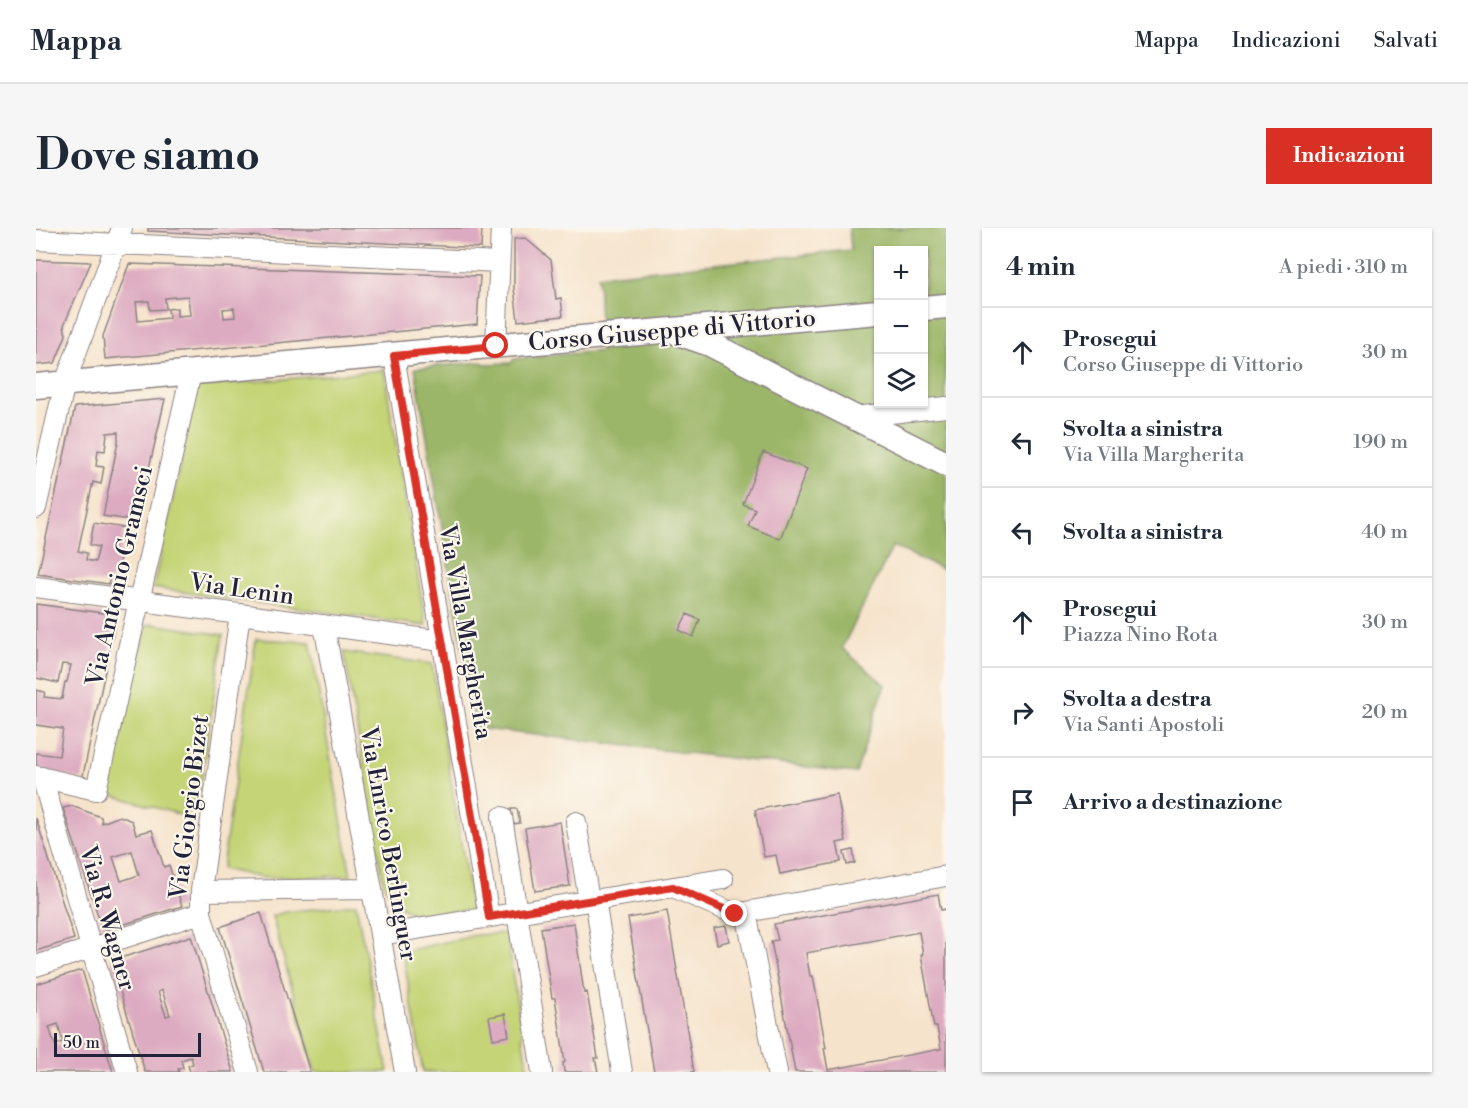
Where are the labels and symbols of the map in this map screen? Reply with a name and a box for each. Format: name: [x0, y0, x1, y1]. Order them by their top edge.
street label: Corso Giuseppe di Vittorio: [527, 303, 817, 359]
route start: [482, 332, 508, 358]
street label: Via Antonio Gramsci: [80, 463, 160, 690]
street label: Via Villa Margherita: [431, 521, 499, 743]
street label: Via Lenin: [187, 568, 296, 612]
street label: Via Giorgio Bizet: [164, 713, 216, 902]
street label: Via Enrico Berlinguer: [352, 723, 423, 964]
street label: Via R. Wagner: [72, 841, 142, 994]
route end: [721, 900, 747, 926]
scale bar: [54, 1030, 201, 1058]

